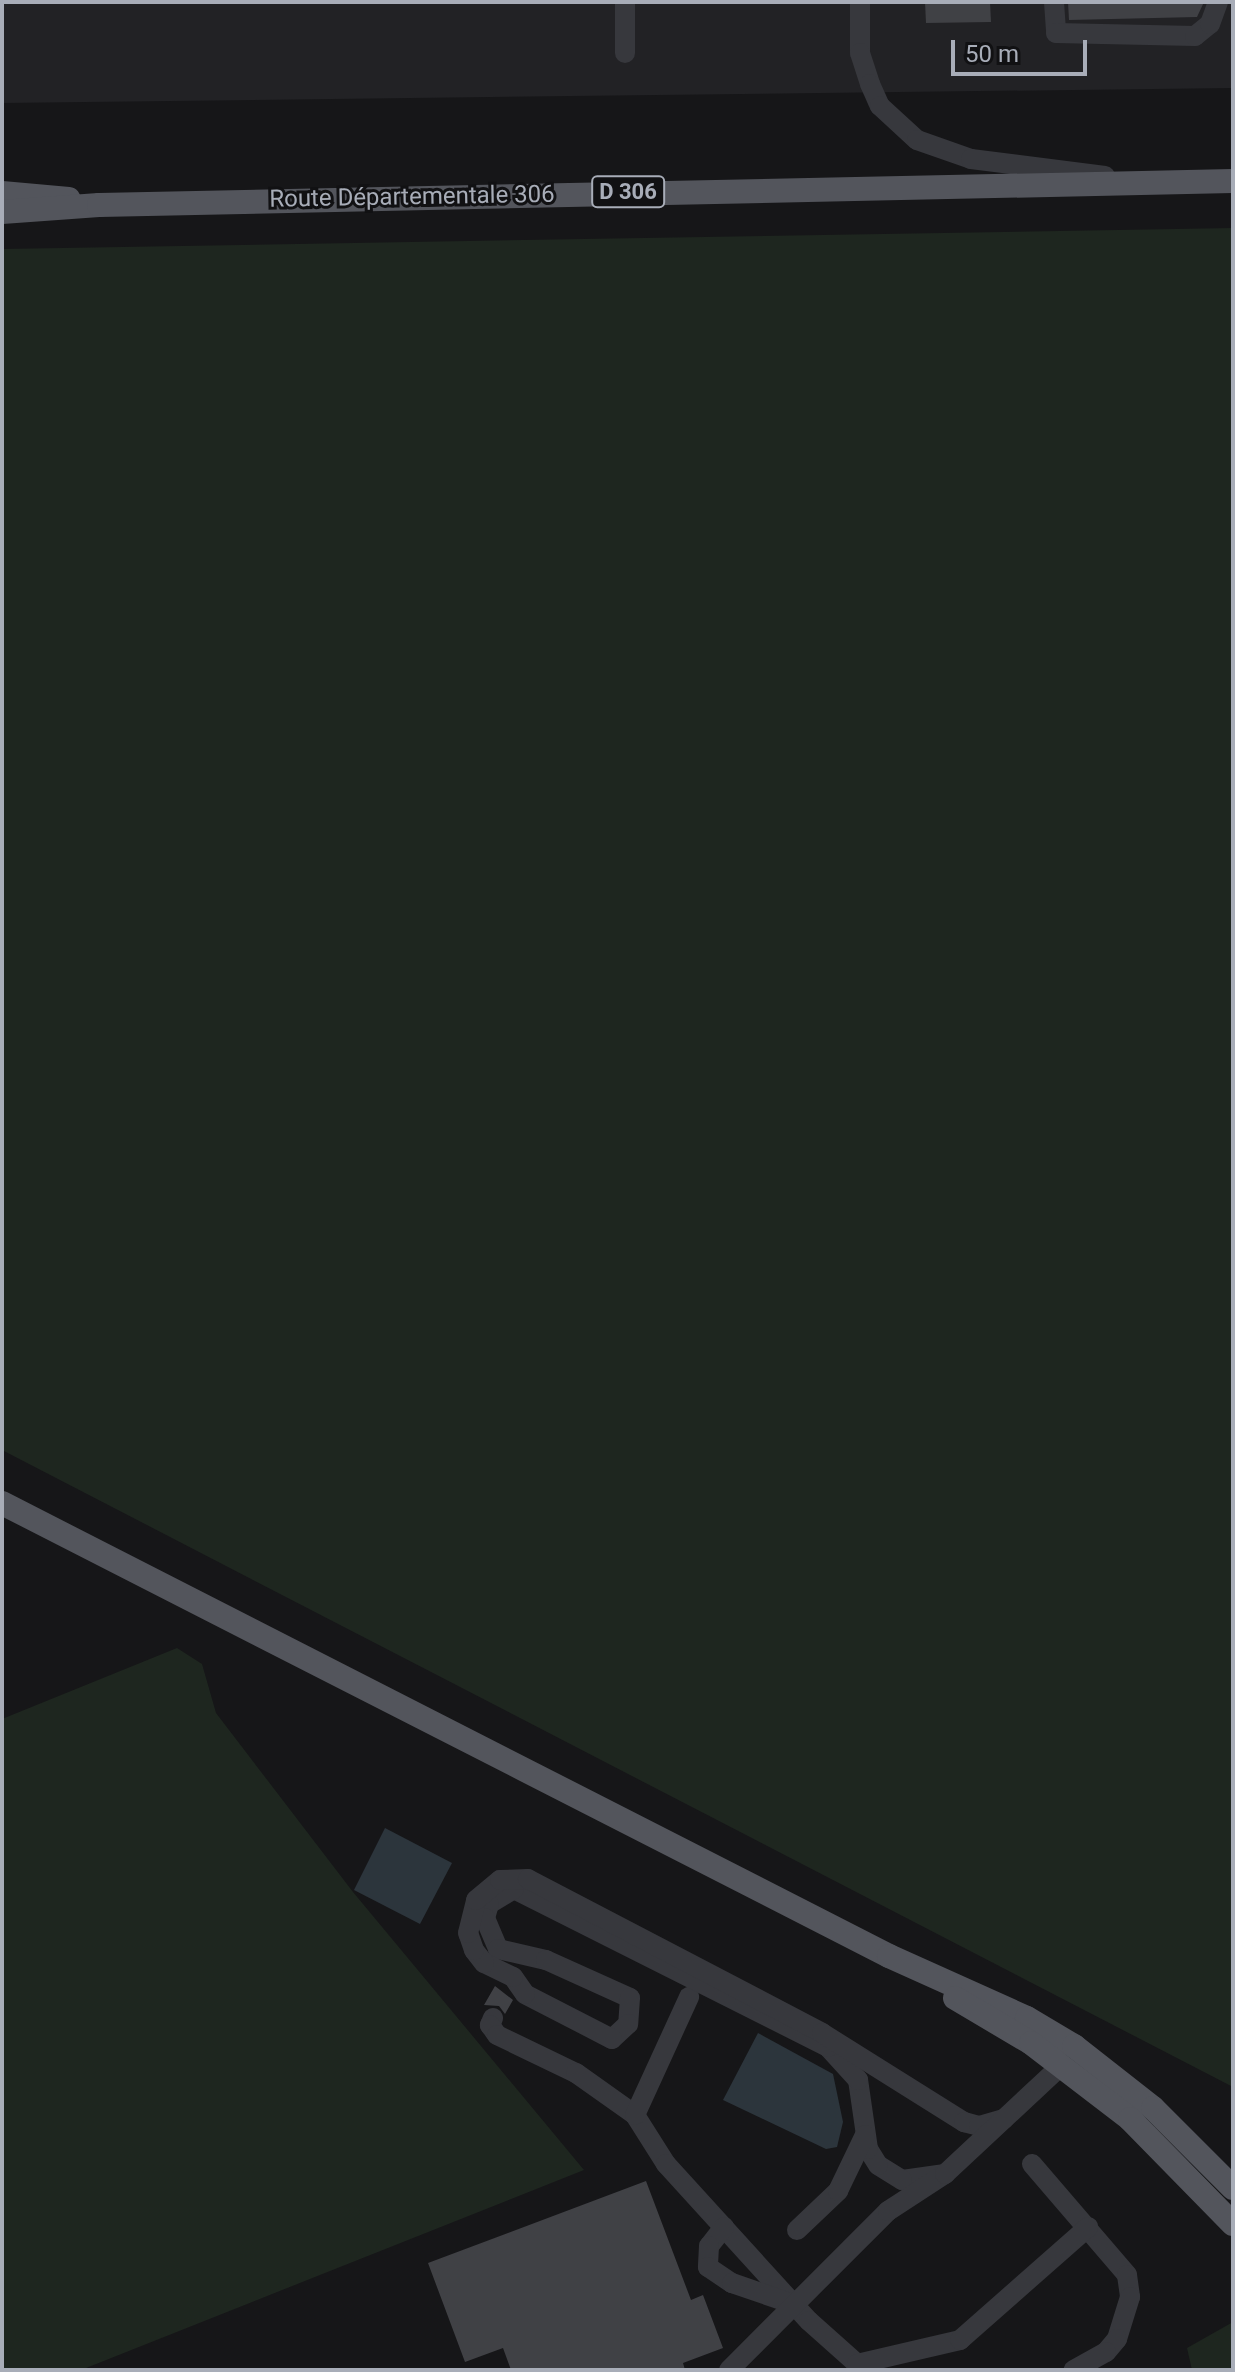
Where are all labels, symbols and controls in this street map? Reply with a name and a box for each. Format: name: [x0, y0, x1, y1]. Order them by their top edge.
scale bar: [955, 24, 1091, 74]
text: 50 m: [965, 40, 1019, 68]
road number: D 306: [590, 174, 666, 210]
street label: Route Départementale 306: [269, 180, 555, 214]

